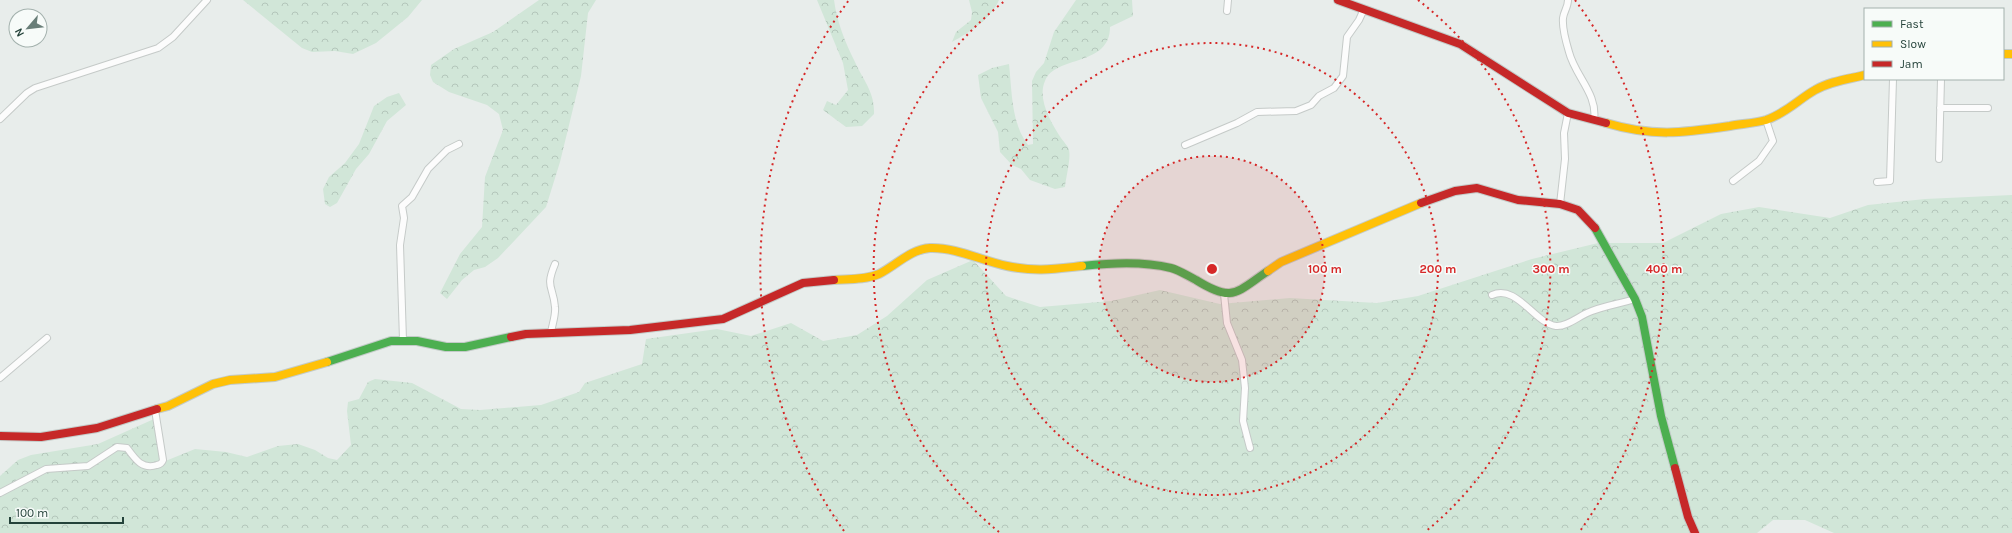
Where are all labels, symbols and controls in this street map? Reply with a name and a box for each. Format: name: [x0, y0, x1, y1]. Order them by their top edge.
north arrow: [8, 8, 48, 48]
legend: [1864, 8, 2004, 80]
text: Fast: [1900, 17, 1924, 31]
text: N: [12, 26, 27, 39]
text: Slow: [1900, 37, 1926, 51]
text: Jam: [1900, 57, 1923, 71]
centre of rings: [1205, 262, 1219, 276]
text: 100 m: [1308, 262, 1342, 276]
text: 200 m: [1420, 262, 1456, 276]
text: 300 m: [1532, 262, 1570, 276]
text: 400 m: [1646, 262, 1682, 276]
scale bar: [10, 499, 123, 525]
text: 100 m: [16, 506, 48, 520]

